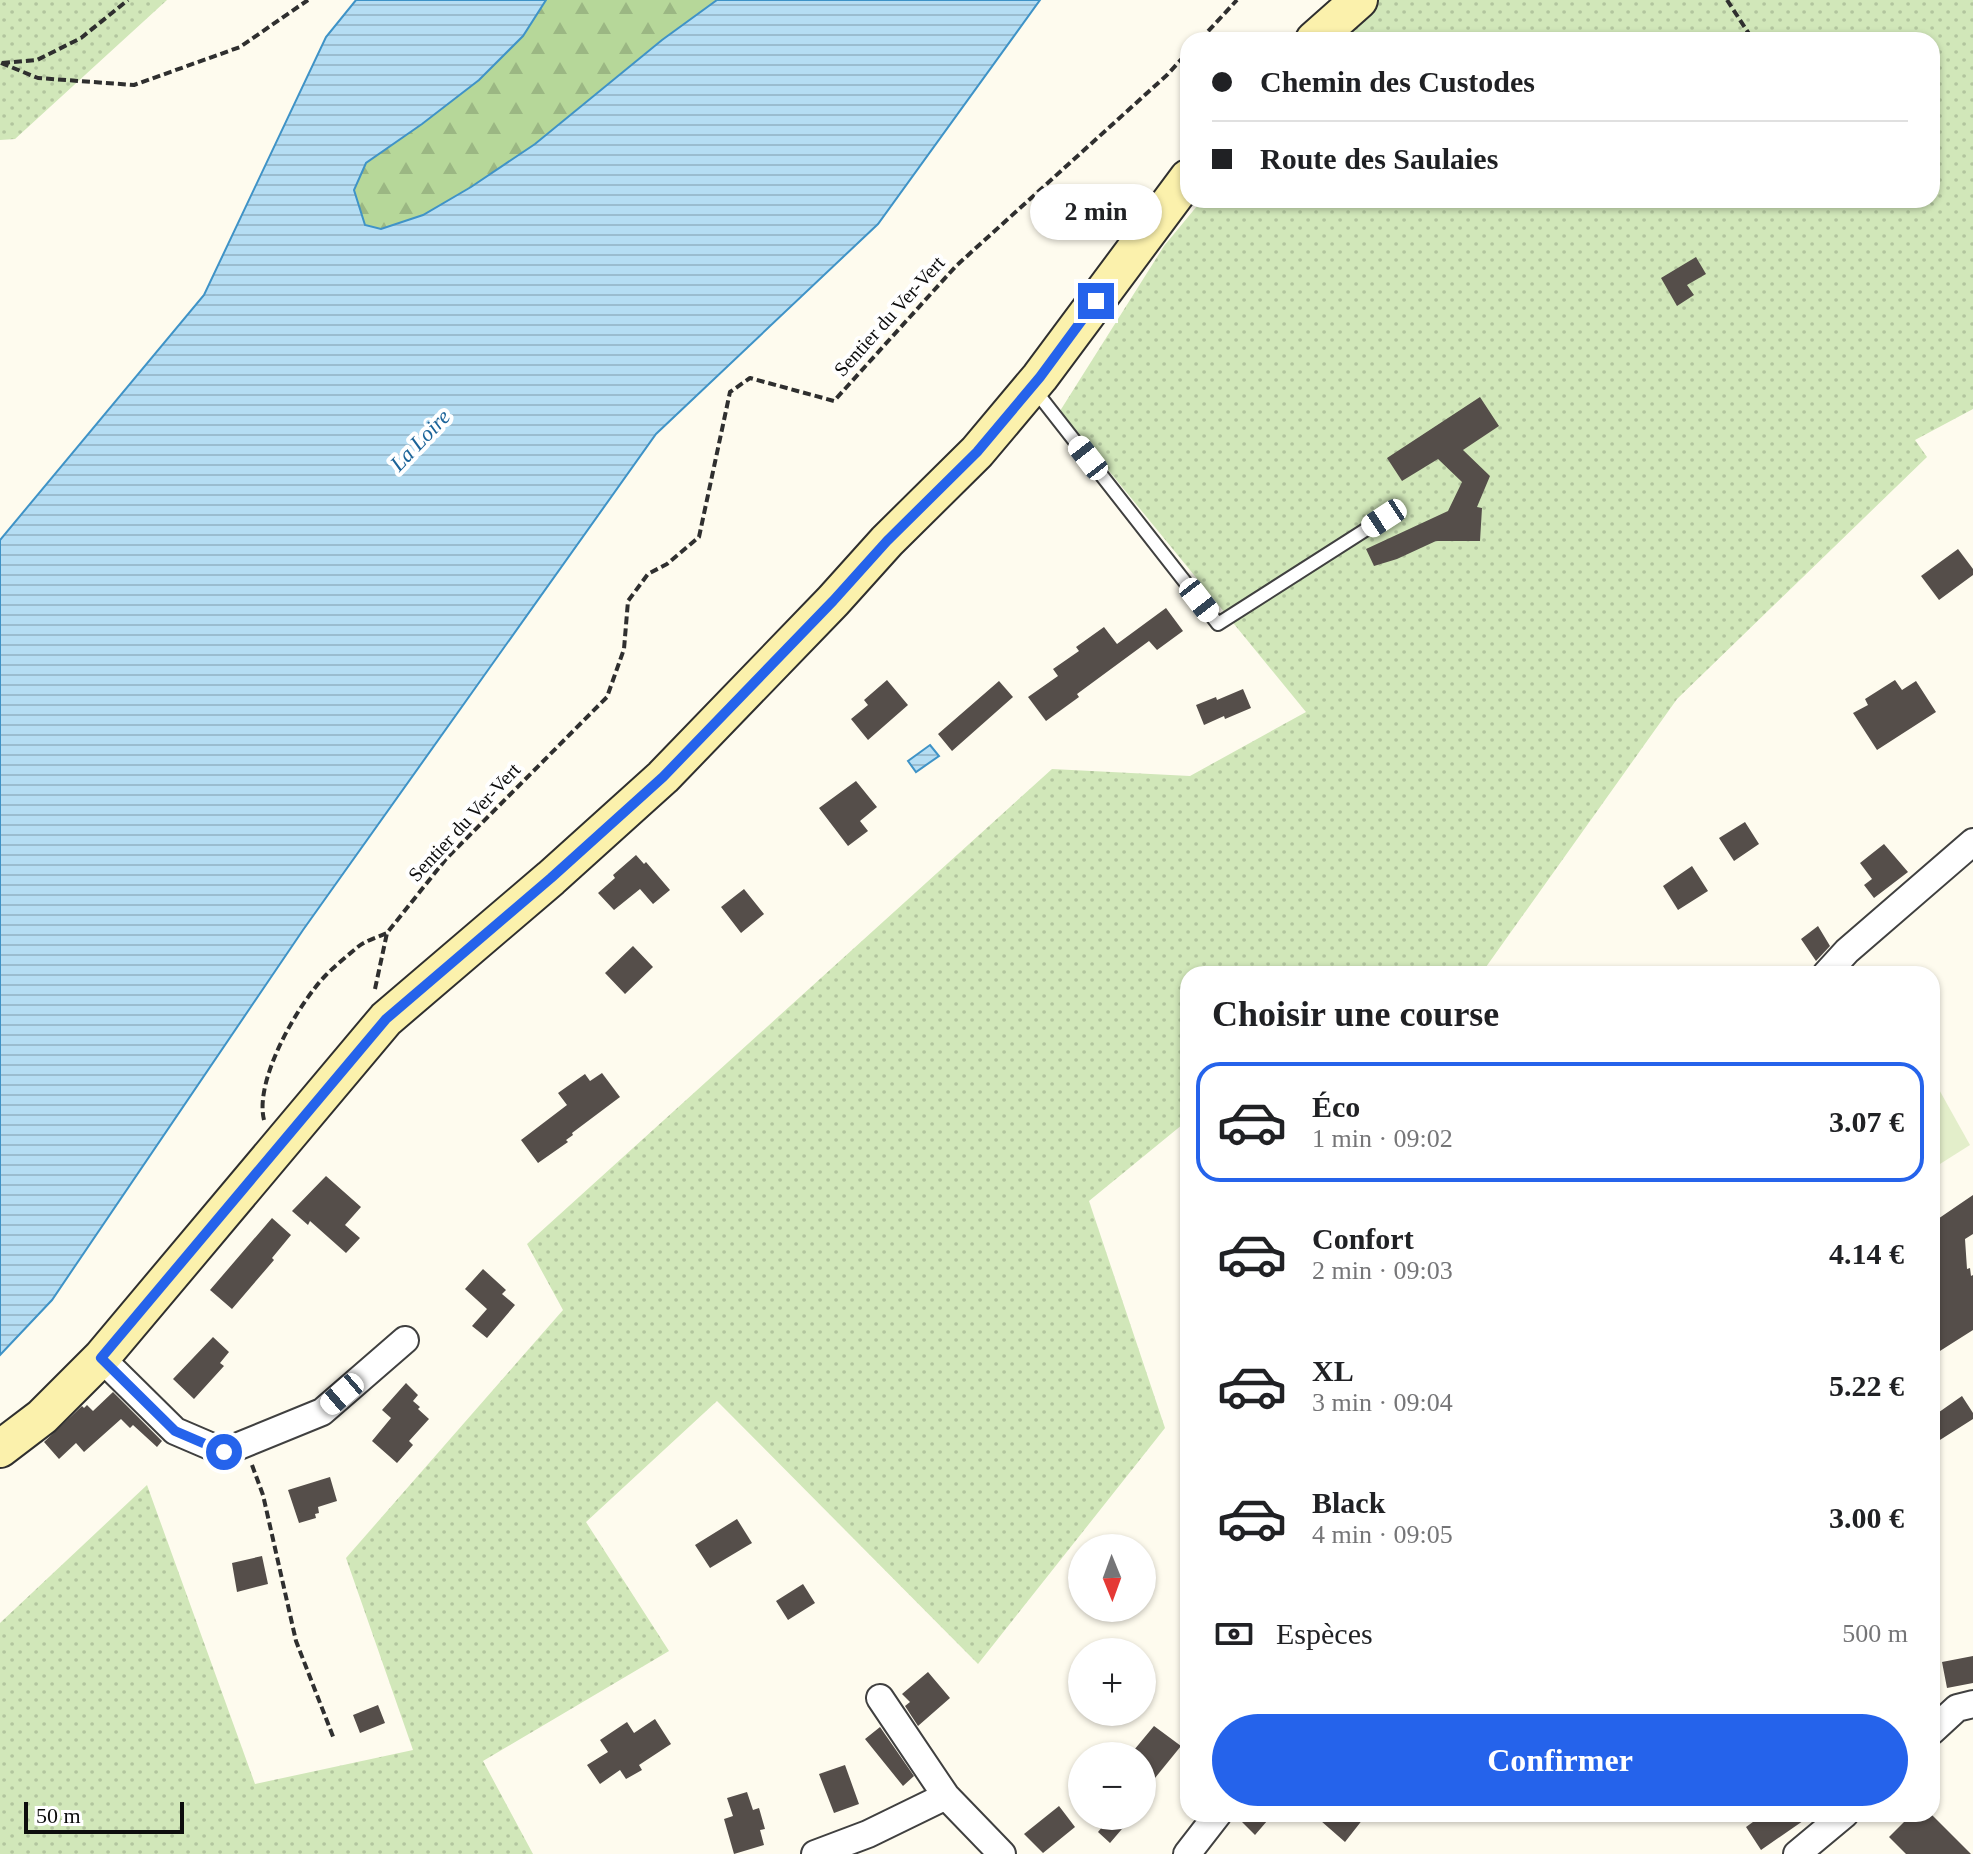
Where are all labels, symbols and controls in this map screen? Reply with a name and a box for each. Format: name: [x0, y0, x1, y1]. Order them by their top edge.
text: Chemin des Custodes: [1260, 65, 1535, 98]
text: Route des Saulaies: [1260, 142, 1498, 175]
callout: 2 min: [1030, 185, 1162, 241]
text: 2 min: [1065, 197, 1127, 226]
street label: Sentier du Ver-Vert: [829, 251, 949, 380]
route end: [1078, 283, 1114, 319]
water label: La Loire: [384, 404, 455, 477]
car: [1064, 432, 1112, 484]
car: [1357, 495, 1411, 541]
car: [1175, 574, 1223, 626]
street label: Sentier du Ver-Vert: [404, 758, 525, 886]
text: Choisir une course: [1212, 994, 1499, 1034]
icon: car: [1216, 1086, 1288, 1158]
text: Éco: [1312, 1090, 1360, 1123]
text: 3.07 €: [1829, 1105, 1904, 1138]
text: 1 min · 09:02: [1312, 1124, 1453, 1153]
icon: car: [1216, 1218, 1288, 1290]
text: Confort: [1312, 1222, 1414, 1255]
text: 4.14 €: [1829, 1237, 1904, 1270]
text: 2 min · 09:03: [1312, 1256, 1453, 1285]
icon: car: [1216, 1350, 1288, 1422]
text: XL: [1312, 1354, 1354, 1387]
car: [316, 1369, 368, 1419]
text: 5.22 €: [1829, 1369, 1904, 1402]
text: 3 min · 09:04: [1312, 1388, 1453, 1417]
route start: [206, 1434, 242, 1470]
icon: car: [1216, 1482, 1288, 1554]
text: Black: [1312, 1486, 1385, 1519]
text: 3.00 €: [1829, 1501, 1904, 1534]
text: 4 min · 09:05: [1312, 1520, 1453, 1549]
north arrow: [1068, 1534, 1156, 1622]
map controls: [1068, 1534, 1156, 1830]
icon: cash: [1212, 1612, 1256, 1656]
text: Espèces: [1276, 1617, 1373, 1650]
text: 500 m: [1842, 1619, 1908, 1648]
button: +: [1068, 1638, 1156, 1726]
button: Confirmer: [1212, 1714, 1908, 1806]
button: −: [1068, 1742, 1156, 1830]
scale bar: [24, 1798, 184, 1834]
text: 50 m: [36, 1803, 81, 1828]

